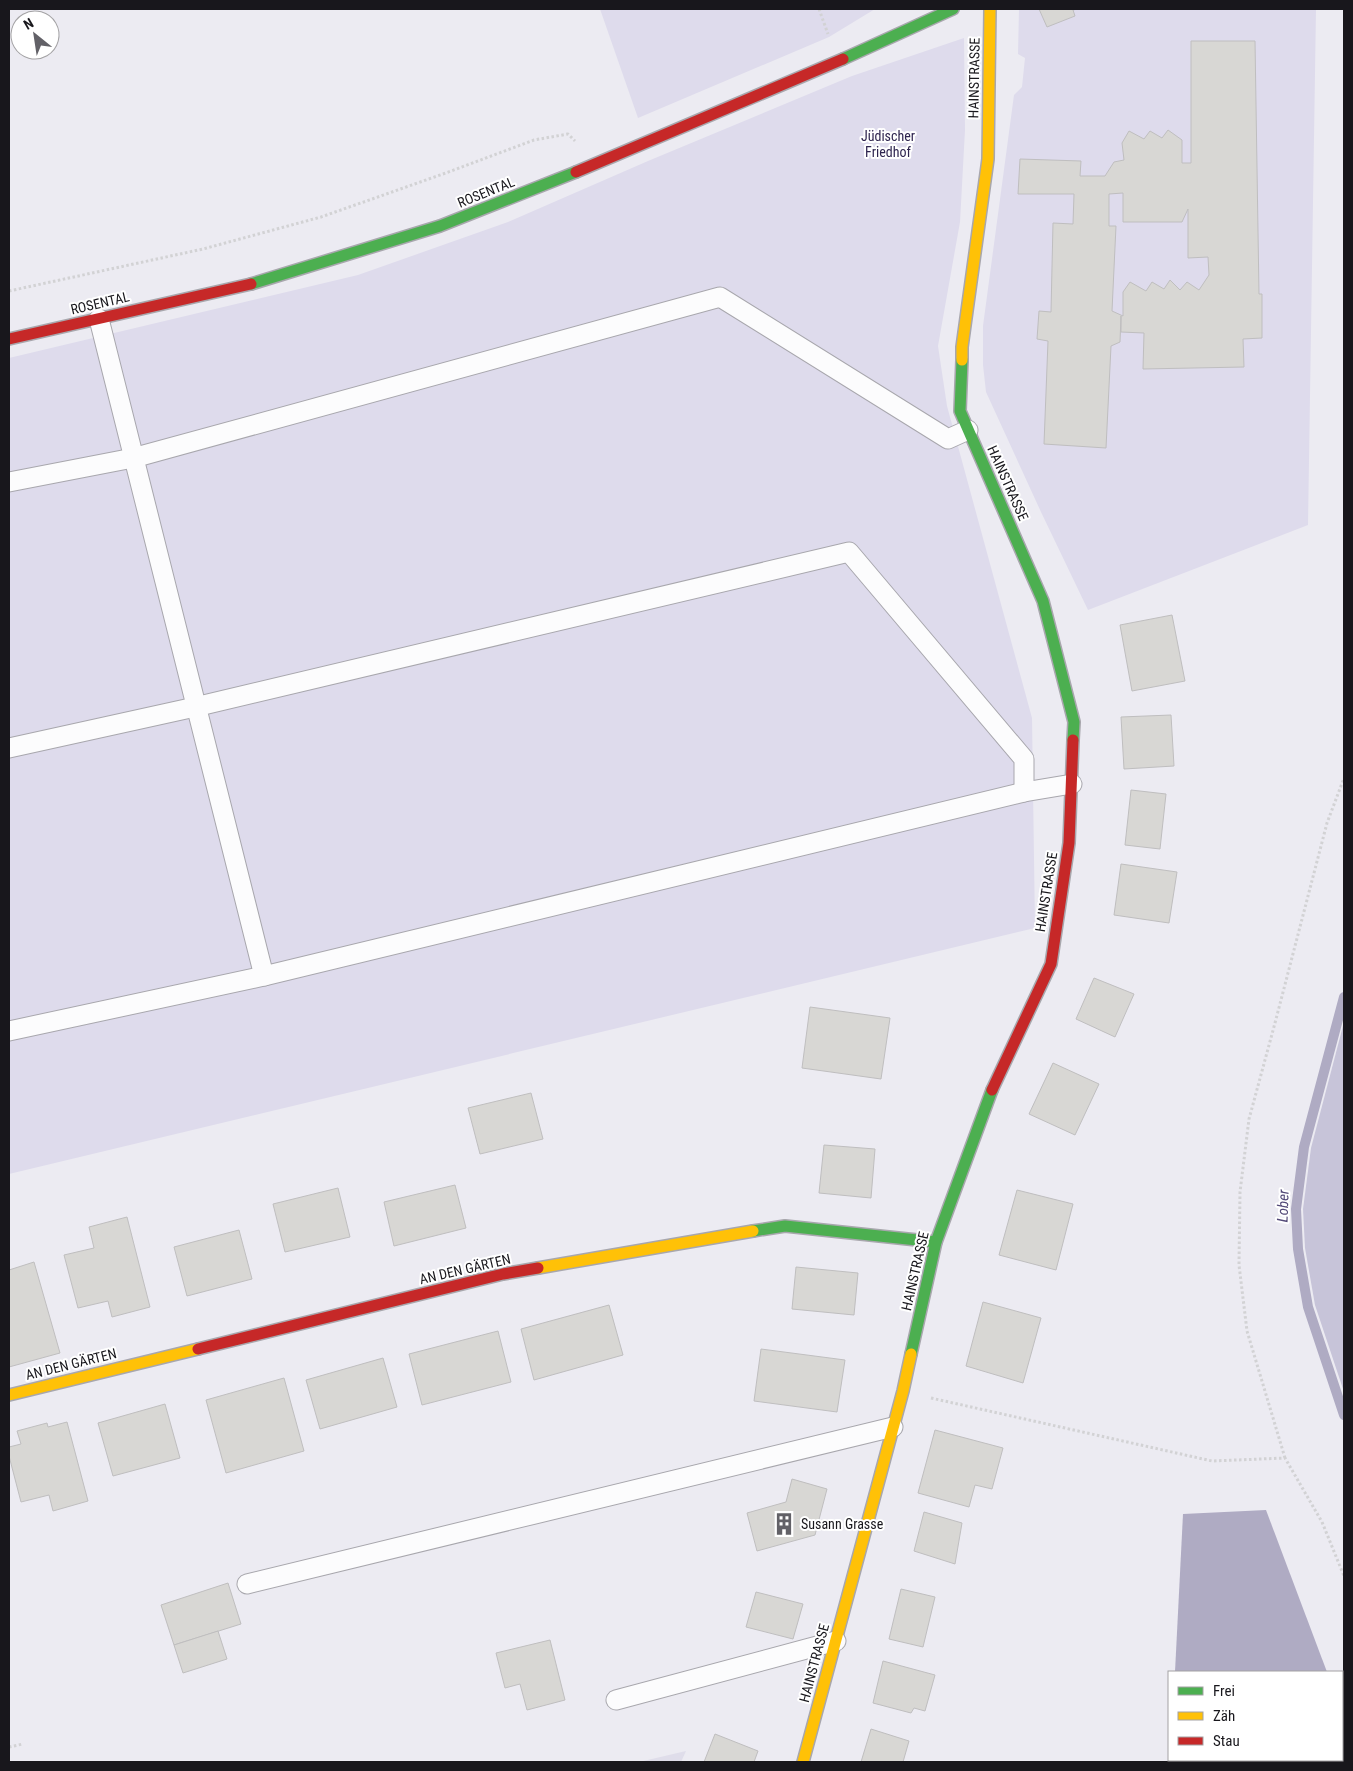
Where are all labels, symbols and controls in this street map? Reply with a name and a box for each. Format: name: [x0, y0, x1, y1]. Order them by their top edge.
north arrow: [10, 10, 60, 60]
text: N: [21, 15, 36, 33]
street label: HAINSTRASSE: [965, 38, 983, 118]
park label: Jüdischer Friedhof: [861, 128, 915, 160]
street label: ROSENTAL: [455, 173, 517, 211]
street label: ROSENTAL: [69, 288, 131, 318]
street label: HAINSTRASSE: [984, 443, 1032, 523]
street label: HAINSTRASSE: [1032, 851, 1060, 933]
water label: Lober: [1273, 1189, 1293, 1223]
street label: HAINSTRASSE: [898, 1230, 932, 1312]
street label: AN DEN GÄRTEN: [418, 1251, 512, 1287]
street label: AN DEN GÄRTEN: [24, 1345, 118, 1383]
building icon: Susann Grasse: [771, 1511, 797, 1537]
place label: Susann Grasse: [801, 1516, 884, 1532]
street label: HAINSTRASSE: [796, 1622, 832, 1704]
legend: [1168, 1671, 1343, 1761]
text: Frei: [1213, 1682, 1235, 1700]
text: Zäh: [1213, 1707, 1235, 1725]
text: Stau: [1213, 1732, 1240, 1750]

